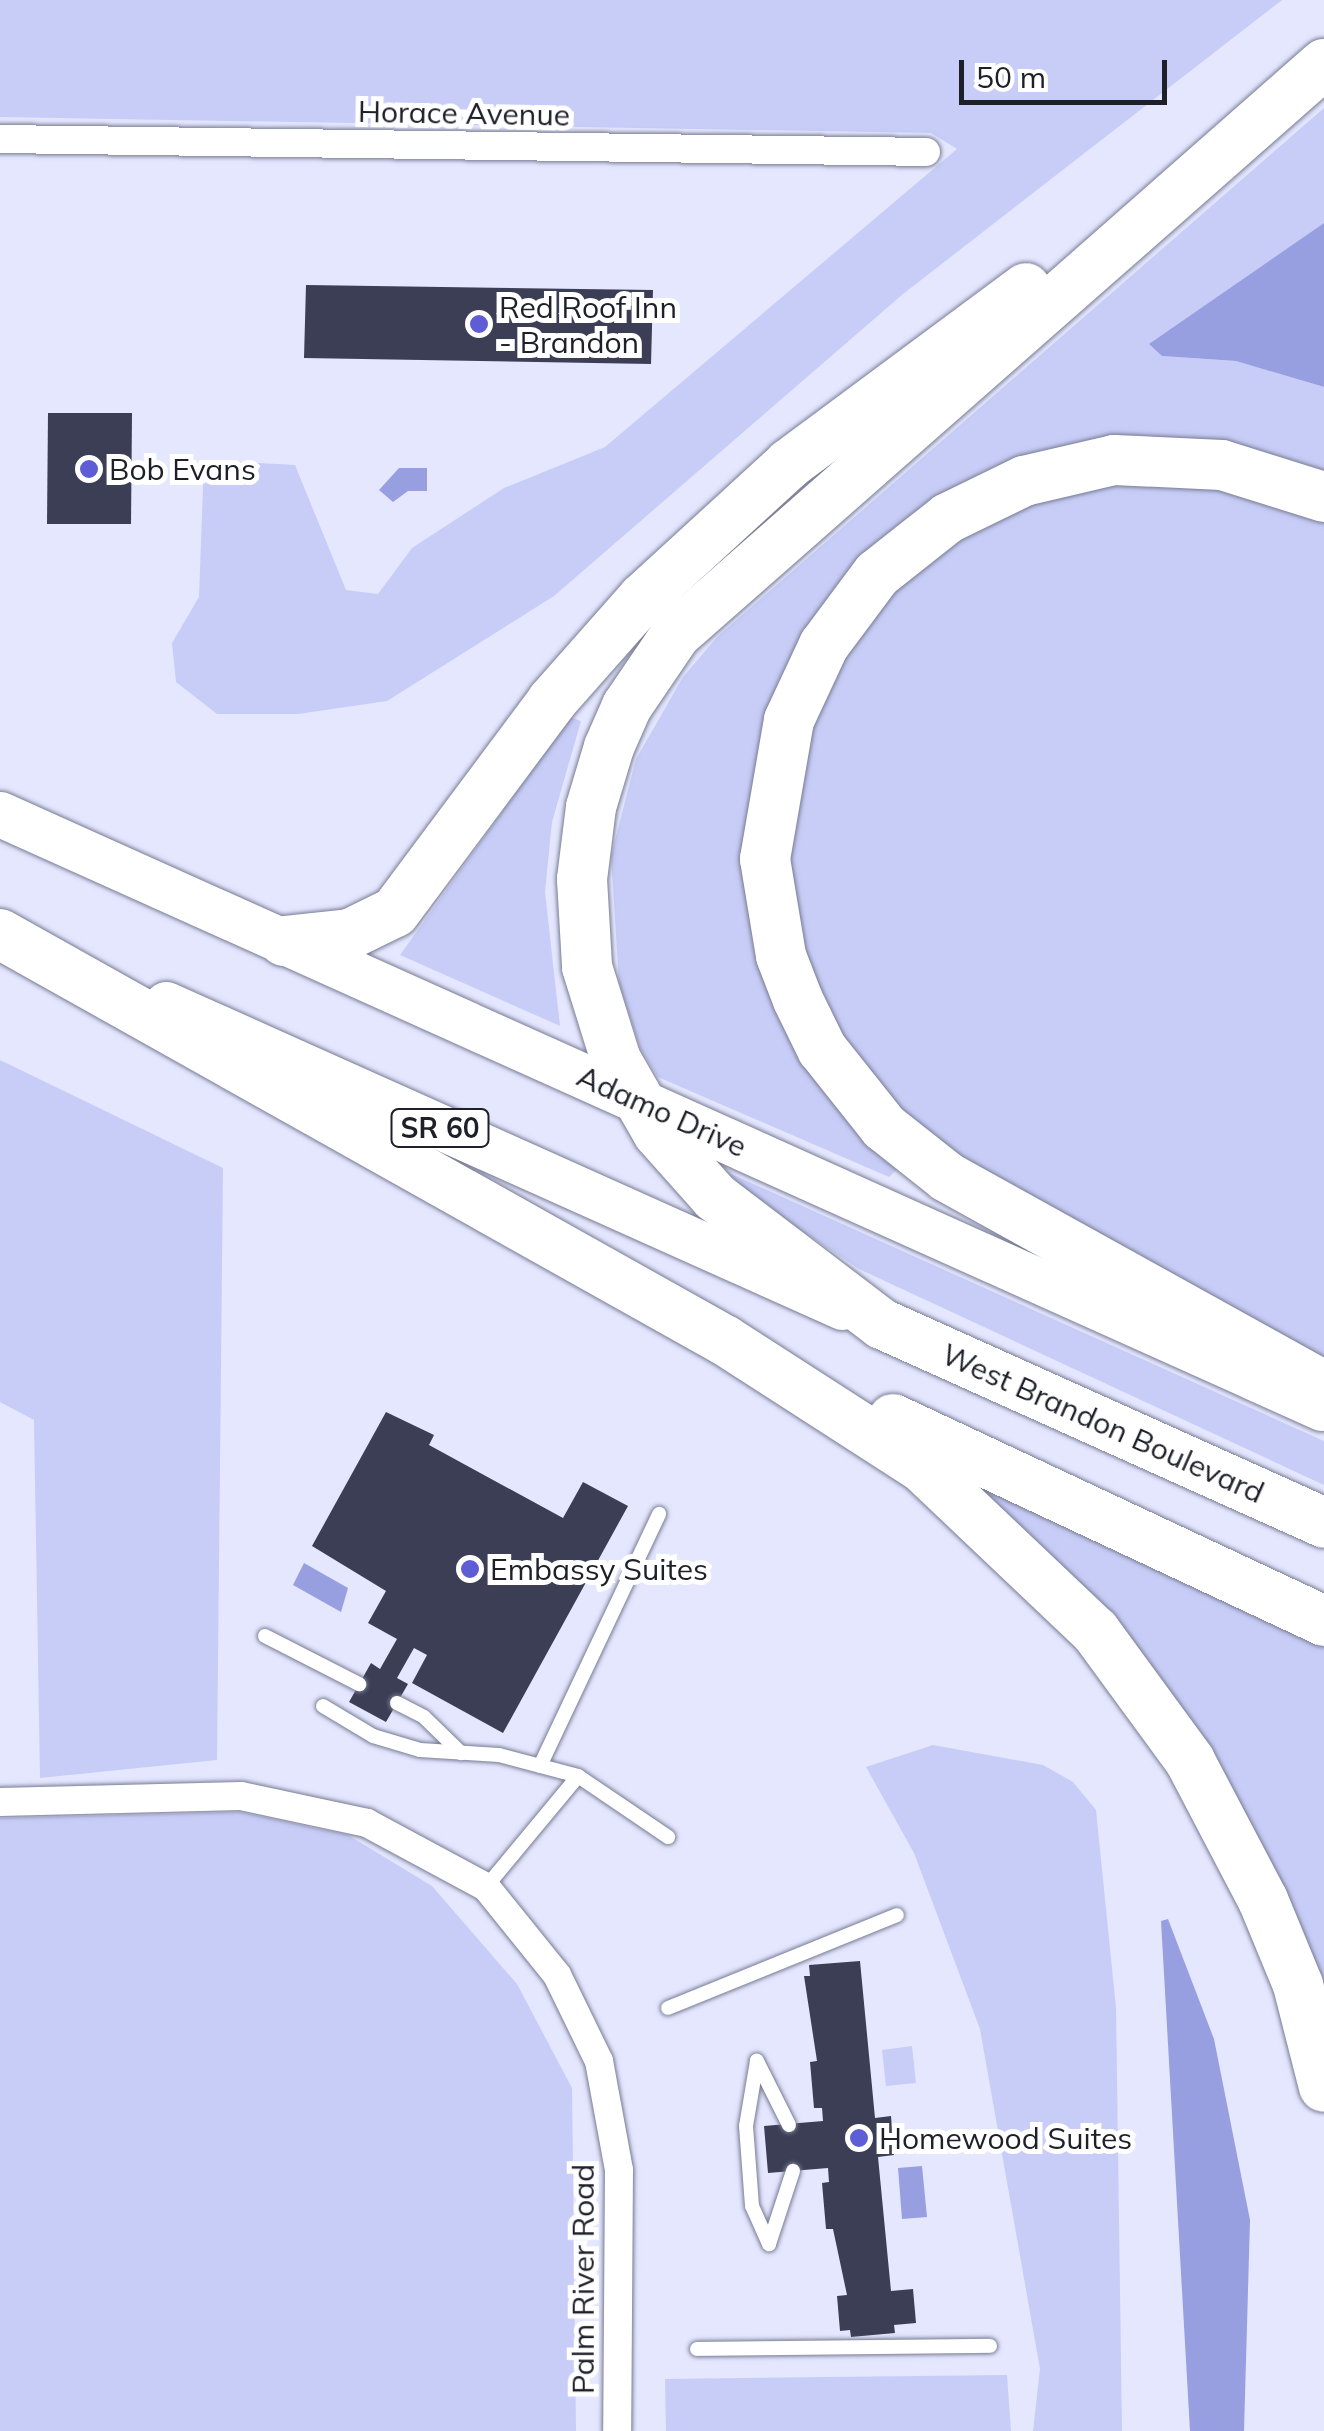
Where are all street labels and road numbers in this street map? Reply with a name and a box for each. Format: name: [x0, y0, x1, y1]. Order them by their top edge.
street label: Horace Avenue: [358, 93, 570, 133]
street label: Adamo Drive: [572, 1058, 752, 1164]
road number: SR 60: [390, 1105, 490, 1151]
street label: West Brandon Boulevard: [936, 1336, 1270, 1510]
street label: Palm River Road: [565, 2164, 601, 2394]

